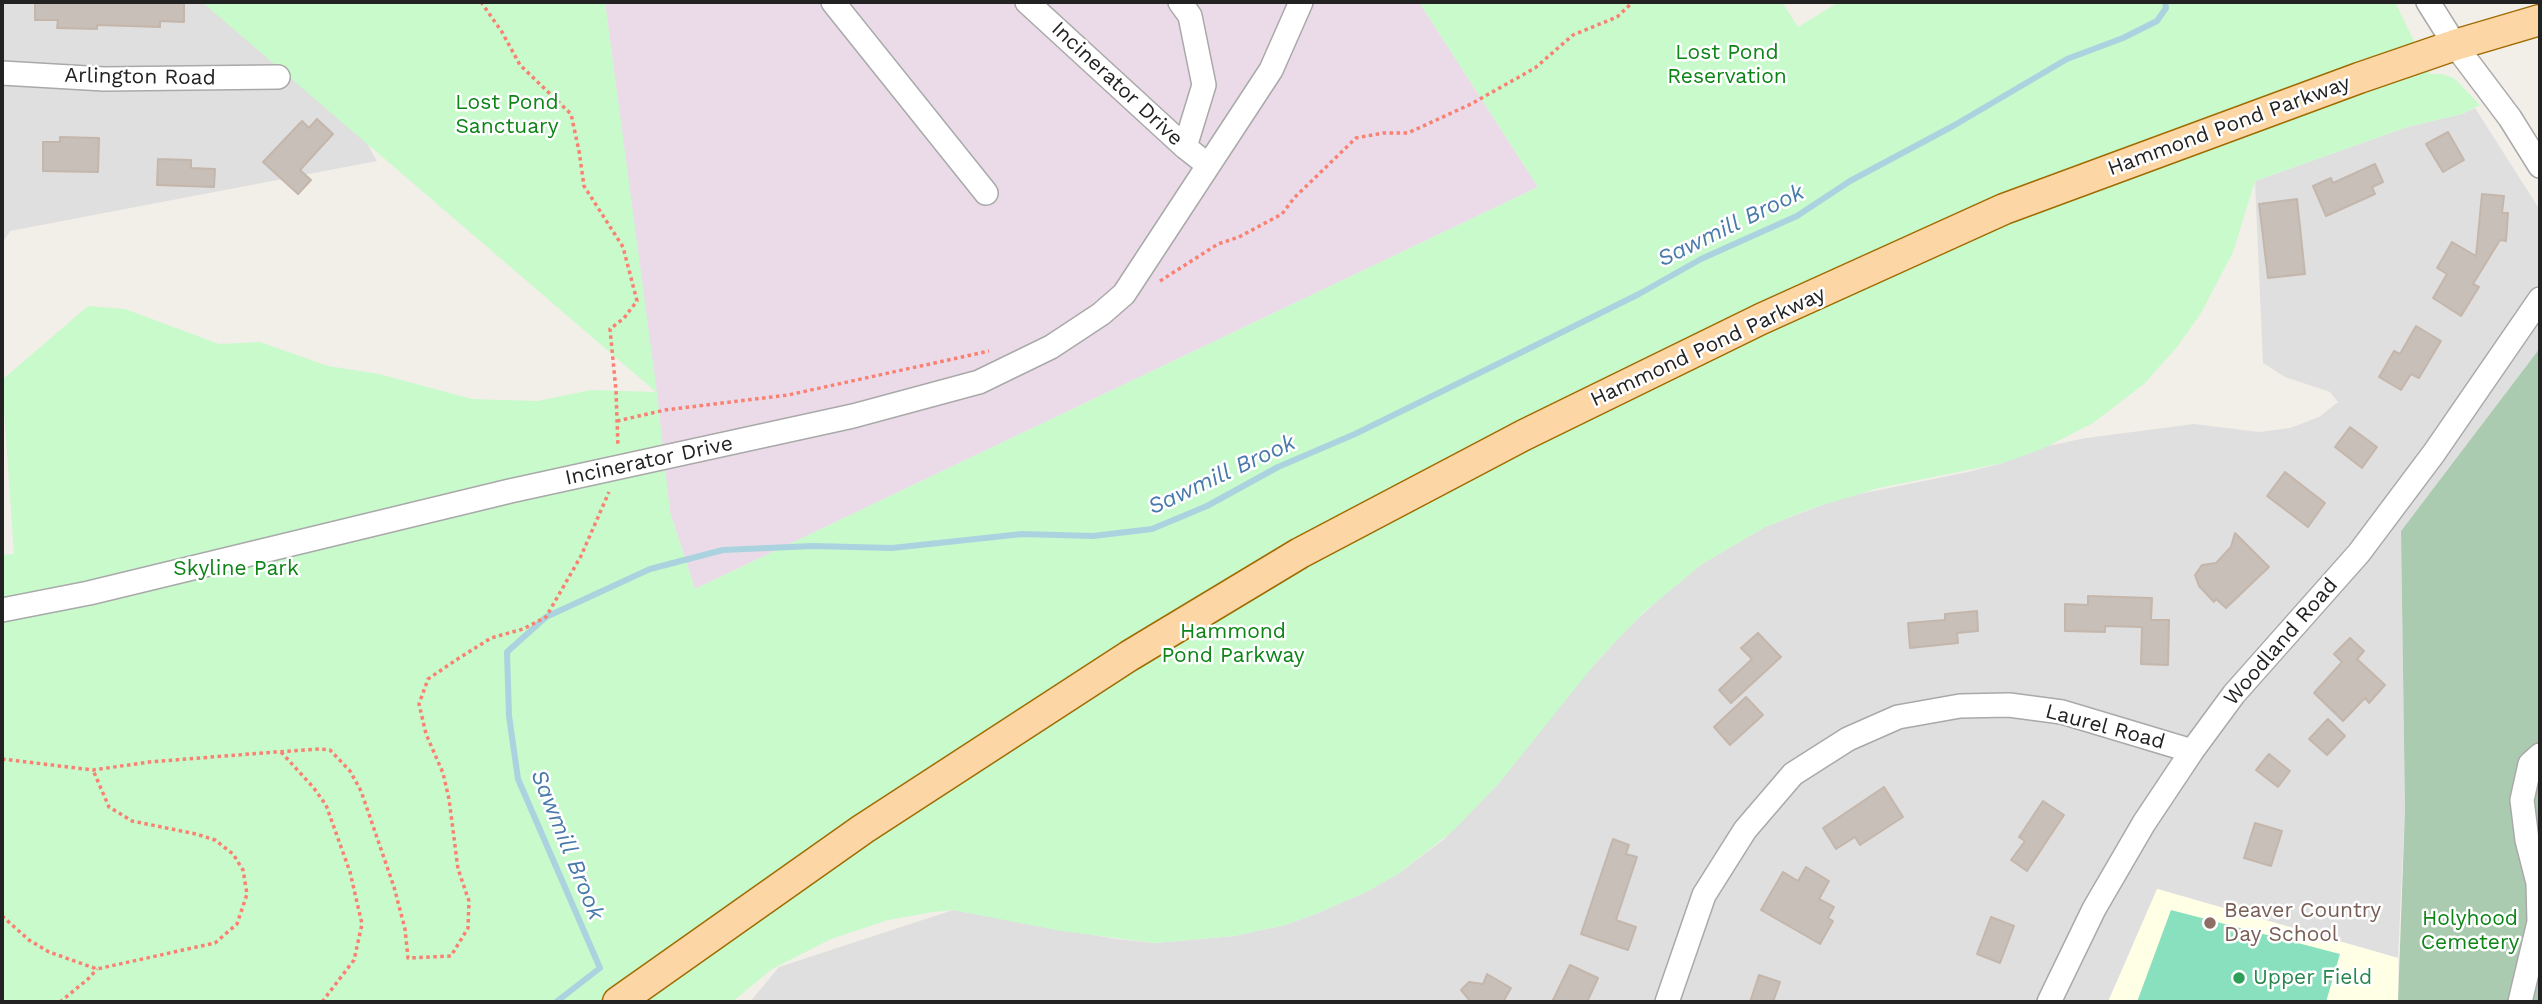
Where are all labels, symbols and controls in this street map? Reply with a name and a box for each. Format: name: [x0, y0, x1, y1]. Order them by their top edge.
street label: Incinerator Drive: [1046, 17, 1188, 151]
park label: Lost Pond Reservation: [1667, 40, 1787, 90]
street label: Arlington Road: [64, 63, 216, 91]
street label: Hammond Pond Parkway: [2104, 70, 2354, 182]
park label: Lost Pond Sanctuary: [455, 90, 559, 140]
water label: Sawmill Brook: [1653, 179, 1809, 273]
street label: Hammond Pond Parkway: [1587, 281, 1829, 413]
water label: Sawmill Brook: [1144, 429, 1300, 521]
street label: Incinerator Drive: [563, 431, 735, 491]
park label: Skyline Park: [173, 556, 299, 582]
street label: Woodland Road: [2219, 573, 2343, 711]
park label: Hammond Pond Parkway: [1161, 619, 1305, 669]
street label: Laurel Road: [2043, 699, 2167, 755]
water label: Sawmill Brook: [524, 766, 610, 924]
place label: Beaver Country Day School: [2224, 898, 2381, 948]
park label: Holyhood Cemetery: [2421, 906, 2519, 956]
marker: Beaver Country Day School: [2202, 915, 2218, 931]
place label: Upper Field: [2253, 965, 2372, 991]
marker: Upper Field: [2231, 970, 2247, 986]

